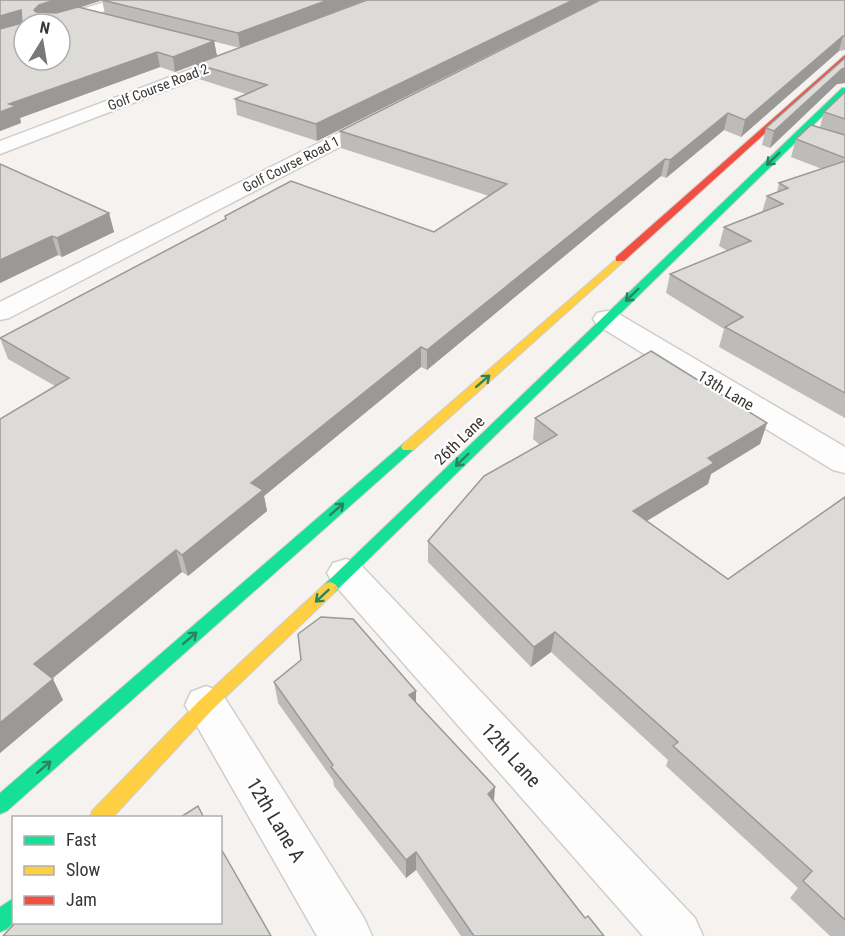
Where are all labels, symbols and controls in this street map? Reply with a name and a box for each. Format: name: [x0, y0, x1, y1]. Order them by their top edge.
north arrow: [12, 12, 72, 72]
text: N: [38, 18, 51, 38]
street label: Golf Course Road 2: [105, 60, 211, 114]
street label: Golf Course Road 1: [240, 133, 342, 195]
one-way arrow: [765, 152, 780, 167]
one-way arrow: [625, 288, 640, 302]
street label: 13th Lane: [694, 366, 757, 415]
one-way arrow: [476, 374, 491, 388]
street label: 26th Lane: [430, 412, 488, 469]
one-way arrow: [455, 453, 470, 467]
one-way arrow: [329, 503, 345, 516]
one-way arrow: [315, 588, 330, 603]
one-way arrow: [183, 631, 198, 645]
street label: 12th Lane: [476, 718, 546, 792]
one-way arrow: [36, 760, 51, 774]
street label: 12th Lane A: [241, 773, 311, 867]
legend: [12, 816, 222, 924]
text: Fast: [66, 829, 97, 850]
text: Slow: [66, 859, 101, 880]
text: Jam: [66, 889, 97, 910]

